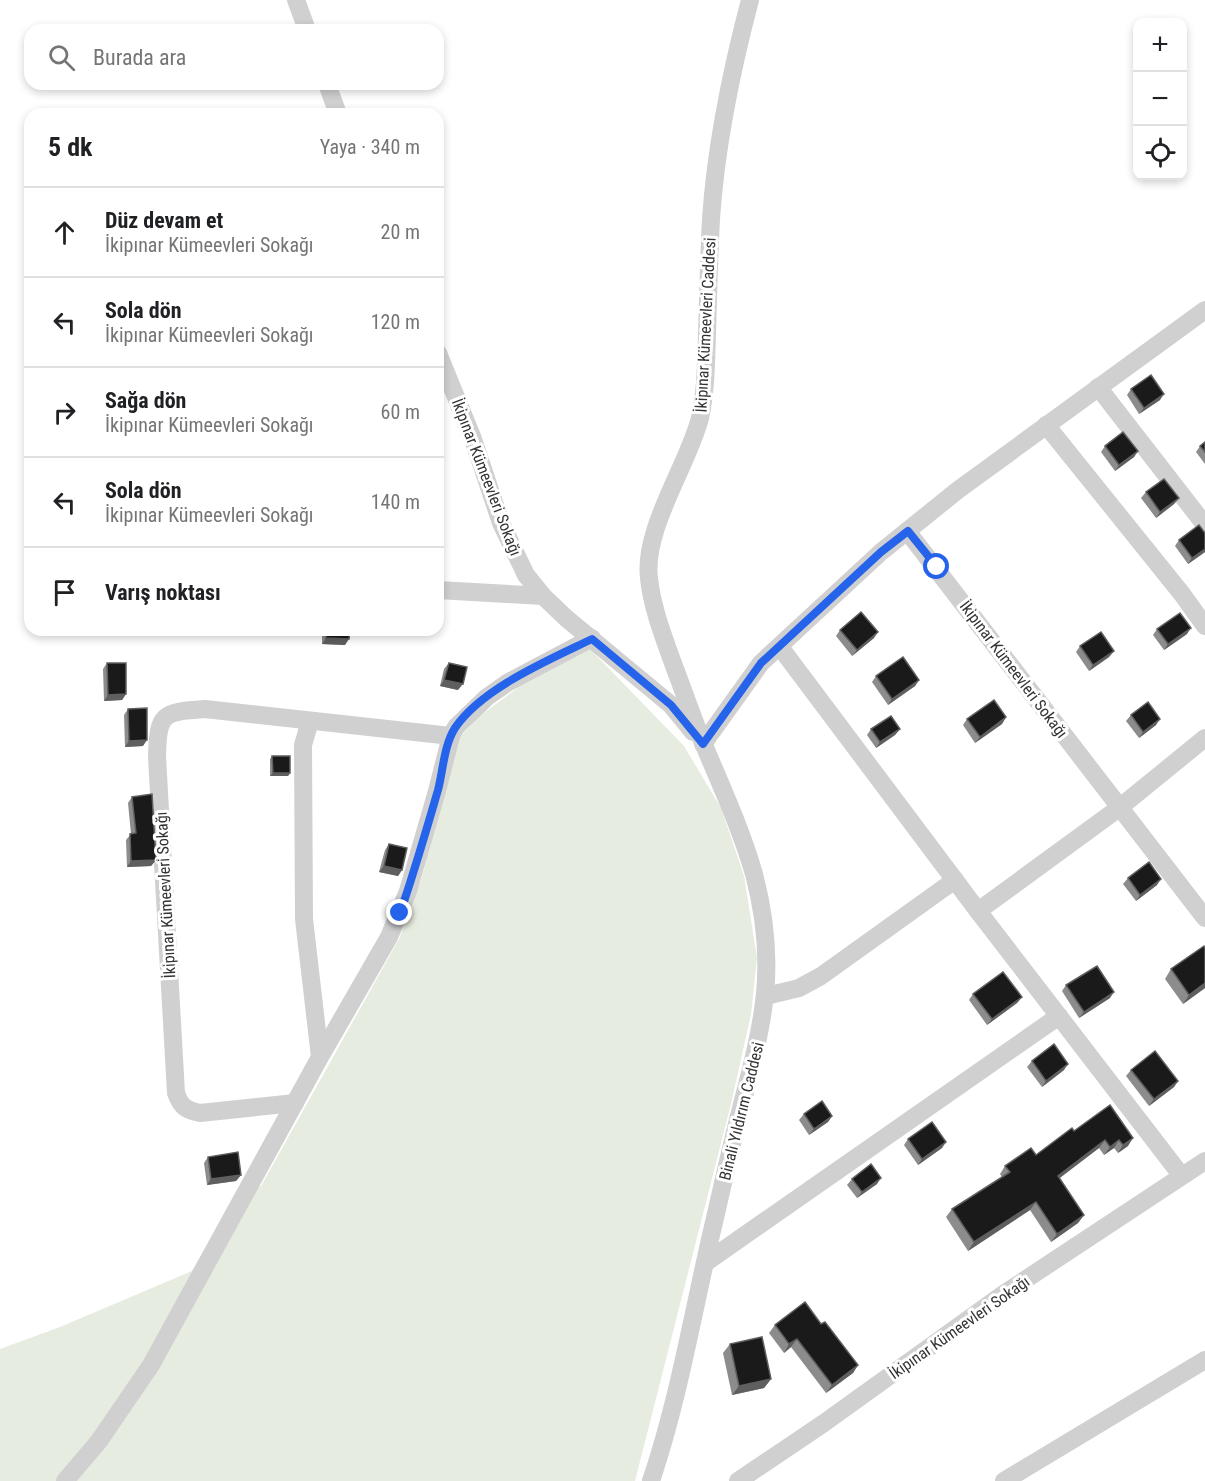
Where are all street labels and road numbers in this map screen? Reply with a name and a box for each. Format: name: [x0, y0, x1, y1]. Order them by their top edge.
street label: İkipınar Kümeevleri Caddesi: [691, 237, 720, 413]
street label: İkipınar Kümeevleri Sokağı: [448, 396, 525, 558]
street label: İkipınar Kümeevleri Sokağı: [956, 597, 1071, 742]
street label: İkipınar Kümeevleri Sokağı: [152, 811, 179, 979]
street label: Binali Yıldırım Caddesi: [715, 1040, 768, 1182]
street label: İkipınar Kümeevleri Sokağı: [886, 1272, 1033, 1383]

